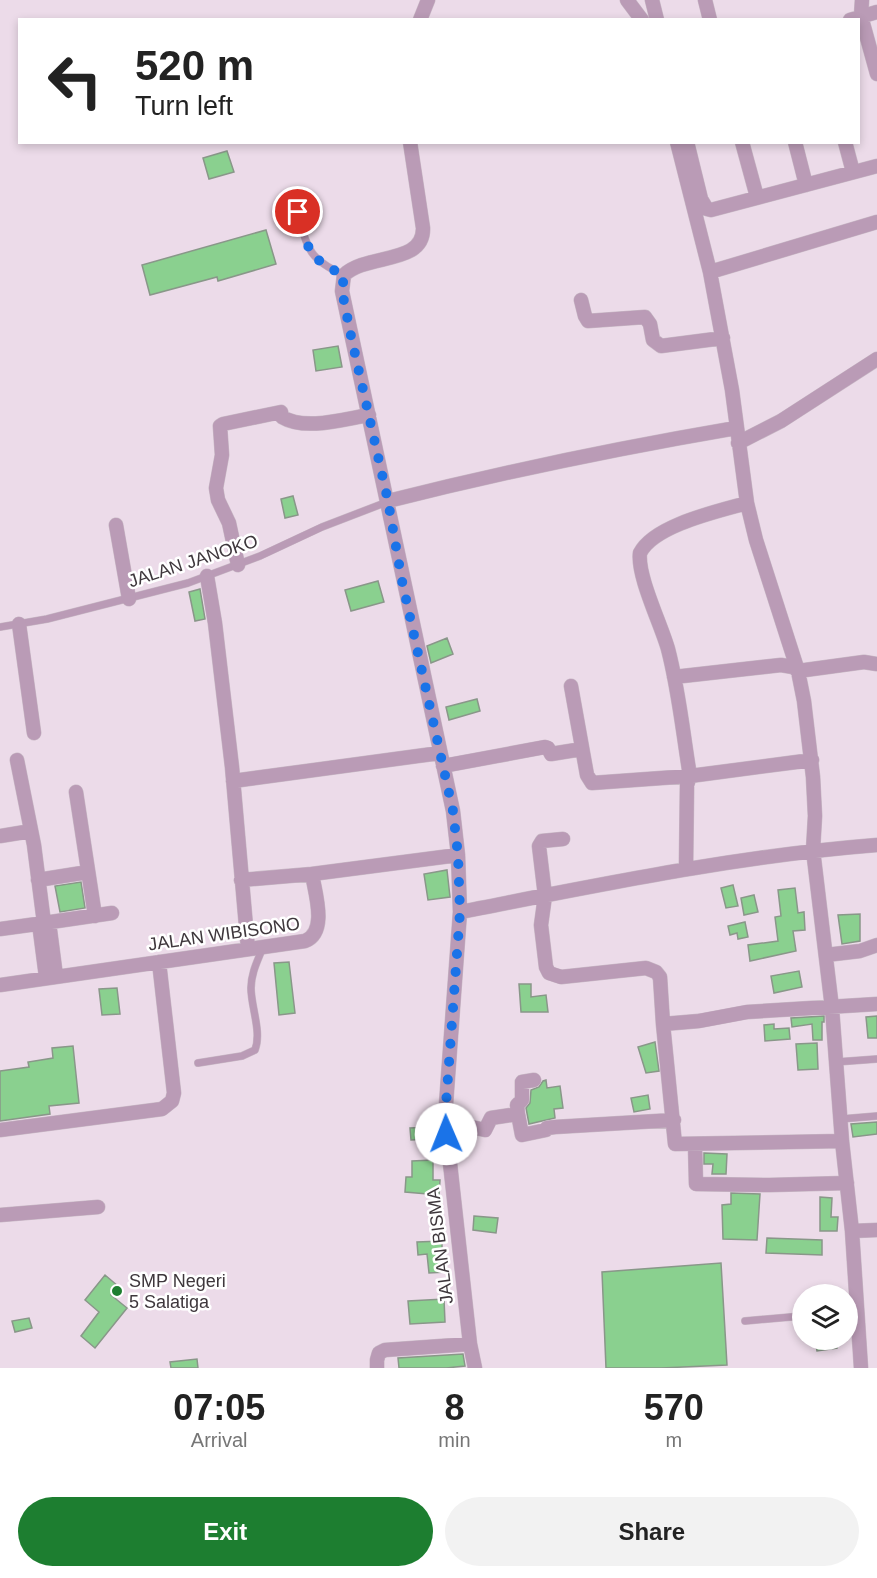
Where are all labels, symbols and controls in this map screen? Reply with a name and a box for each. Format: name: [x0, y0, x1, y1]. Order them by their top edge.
icon: left: [36, 42, 114, 120]
text: 520 m: [135, 42, 254, 89]
text: Turn left: [135, 91, 233, 121]
pin: [272, 186, 323, 237]
icon: arrive: [281, 195, 314, 228]
street label: JALAN JANOKO: [126, 531, 260, 591]
street label: JALAN WIBISONO: [147, 913, 301, 955]
position arrow: [414, 1102, 478, 1166]
street label: JALAN BISMA: [423, 1187, 457, 1305]
place label: SMP Negeri 5 Salatiga: [129, 1271, 226, 1312]
marker: SMP Negeri 5 Salatiga: [110, 1284, 124, 1298]
map controls: [792, 1284, 858, 1350]
button: layers: [792, 1284, 858, 1350]
text: 07:05: [173, 1387, 265, 1428]
text: 8: [444, 1387, 464, 1428]
text: 570: [644, 1387, 704, 1428]
text: Arrival: [191, 1429, 248, 1451]
text: min: [438, 1429, 471, 1451]
text: m: [665, 1429, 682, 1451]
button: Exit: [18, 1497, 433, 1566]
button: Share: [445, 1497, 859, 1566]

